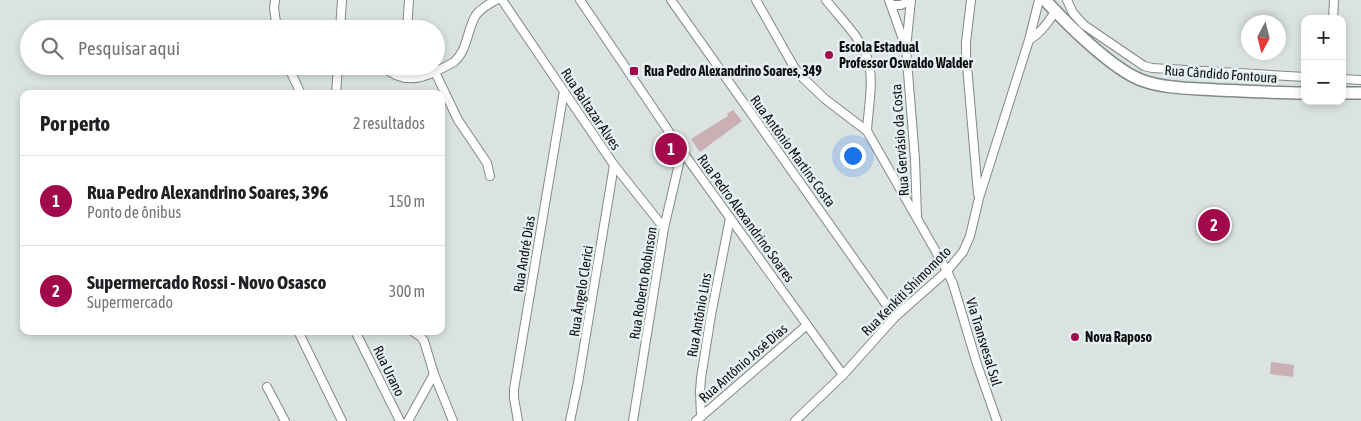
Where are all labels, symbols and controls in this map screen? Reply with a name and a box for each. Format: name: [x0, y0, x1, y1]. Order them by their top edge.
north arrow: [1241, 15, 1286, 60]
map controls: [1301, 15, 1346, 105]
button: +: [1301, 15, 1346, 60]
search box: [20, 20, 445, 75]
icon: search: [38, 34, 66, 62]
text: Pesquisar aqui: [78, 37, 180, 59]
place label: Escola Estadual Professor Oswaldo Walder: [839, 39, 974, 71]
marker: Escola Estadual Professor Oswaldo Walder: [823, 49, 835, 61]
button: −: [1301, 60, 1346, 105]
street label: Rua Cândido Fontoura: [1164, 62, 1278, 86]
place label: Rua Pedro Alexandrino Soares, 349: [644, 63, 822, 79]
street label: Rua Baltazar Alves: [558, 65, 624, 153]
marker: Rua Pedro Alexandrino Soares, 349: [628, 65, 640, 77]
street label: Rua Gervásio da Costa: [888, 83, 912, 197]
street label: Rua Antônio Martins Costa: [747, 92, 839, 210]
text: Por perto: [40, 111, 110, 135]
text: 2 resultados: [353, 114, 425, 132]
pin: 1: [655, 130, 687, 168]
your location: [840, 143, 866, 169]
street label: Rua Pedro Alexandrino Soares: [694, 151, 798, 285]
text: Rua Pedro Alexandrino Soares, 396: [87, 181, 328, 203]
text: 1: [52, 192, 60, 210]
text: 150 m: [389, 192, 425, 210]
text: Ponto de ônibus: [87, 203, 181, 221]
pin: 2: [1198, 206, 1230, 244]
street label: Rua André Dias: [510, 214, 538, 293]
street label: Rua Roberto Robinson: [626, 226, 660, 340]
street label: Rua Kenkiti Shimomoto: [858, 243, 954, 339]
street label: Rua Ângelo Clerici: [566, 244, 596, 338]
text: Supermercado Rossi - Novo Osasco: [87, 271, 326, 293]
street label: Rua Antônio Lins: [684, 272, 714, 358]
text: 2: [52, 282, 60, 300]
text: 300 m: [389, 282, 425, 300]
text: Supermercado: [87, 293, 173, 311]
street label: Via Transvesal Sul: [963, 296, 1005, 388]
street label: Rua Antônio José Dias: [696, 320, 790, 406]
place label: Nova Raposo: [1085, 329, 1152, 345]
marker: Nova Raposo: [1069, 331, 1081, 343]
street label: Rua Urano: [370, 343, 408, 399]

